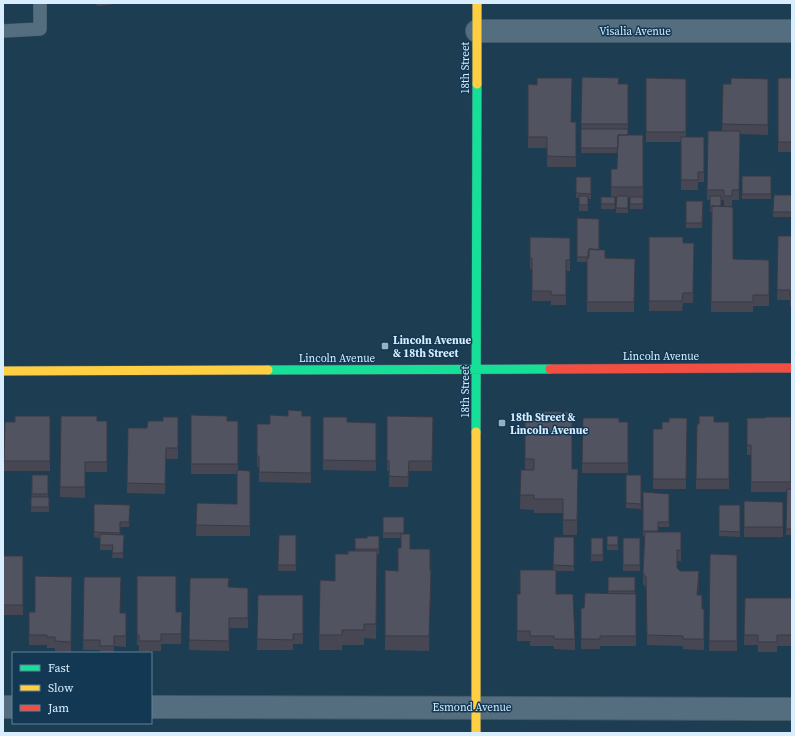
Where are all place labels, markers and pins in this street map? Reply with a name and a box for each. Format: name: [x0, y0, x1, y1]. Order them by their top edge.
place label: Lincoln Avenue & 18th Street: [393, 333, 471, 361]
marker: Lincoln Avenue & 18th Street: [380, 341, 390, 351]
place label: 18th Street & Lincoln Avenue: [510, 410, 588, 438]
marker: 18th Street & Lincoln Avenue: [497, 418, 507, 428]

